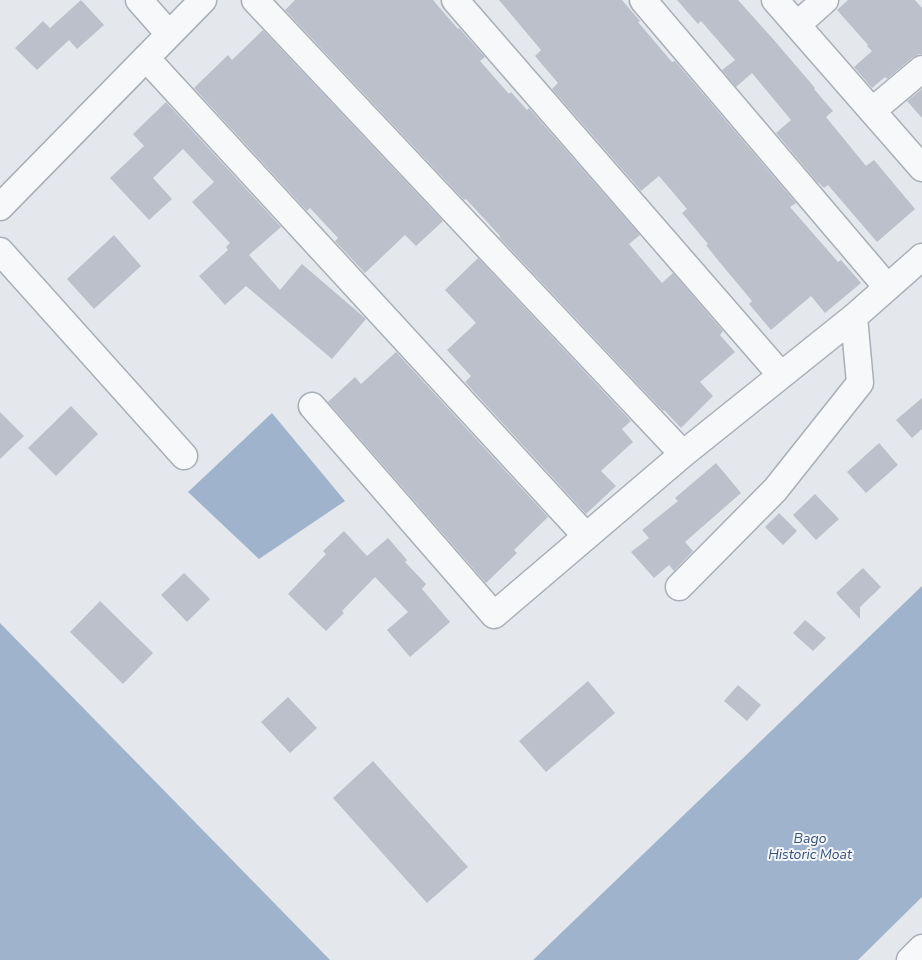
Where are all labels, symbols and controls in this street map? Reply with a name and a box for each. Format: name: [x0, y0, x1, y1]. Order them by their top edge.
water label: Bago Historic Moat: [768, 832, 852, 864]

